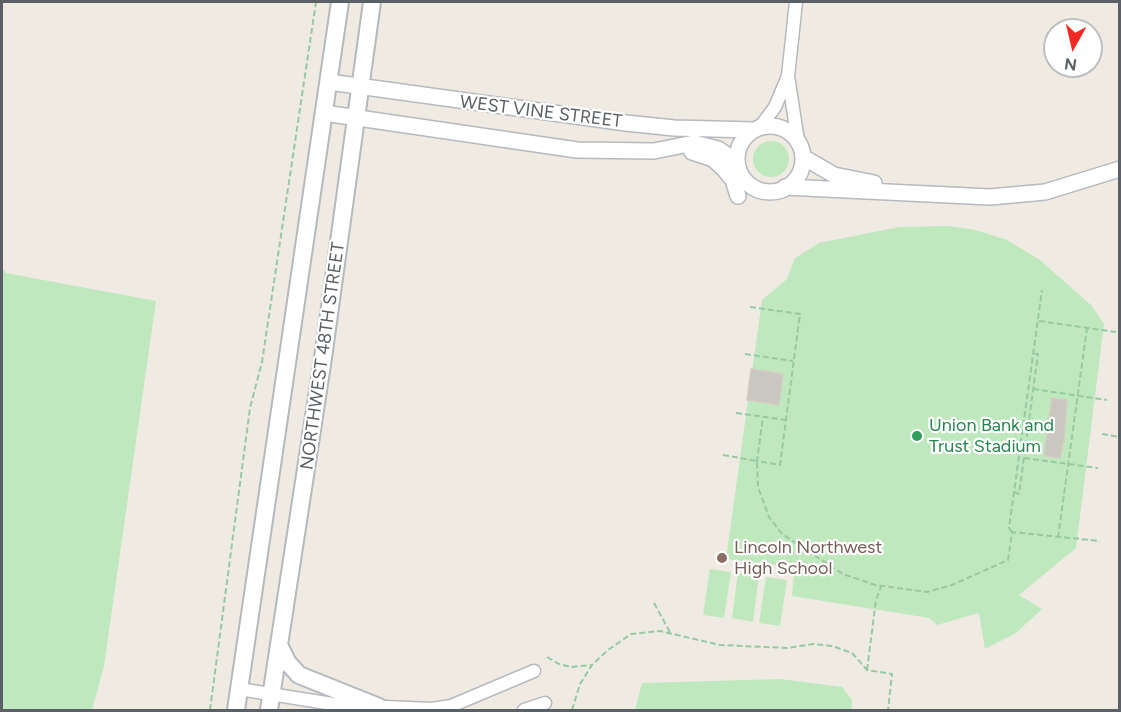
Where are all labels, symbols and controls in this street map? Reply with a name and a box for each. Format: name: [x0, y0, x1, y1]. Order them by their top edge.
north arrow: [1043, 18, 1103, 78]
text: N: [1063, 54, 1078, 75]
street label: WEST VINE STREET: [459, 91, 623, 133]
street label: NORTHWEST 48TH STREET: [296, 241, 350, 471]
place label: Union Bank and Trust Stadium: [929, 415, 1054, 458]
marker: Union Bank and Trust Stadium: [910, 429, 924, 443]
place label: Lincoln Northwest High School: [734, 537, 882, 580]
marker: Lincoln Northwest High School: [715, 551, 729, 565]

